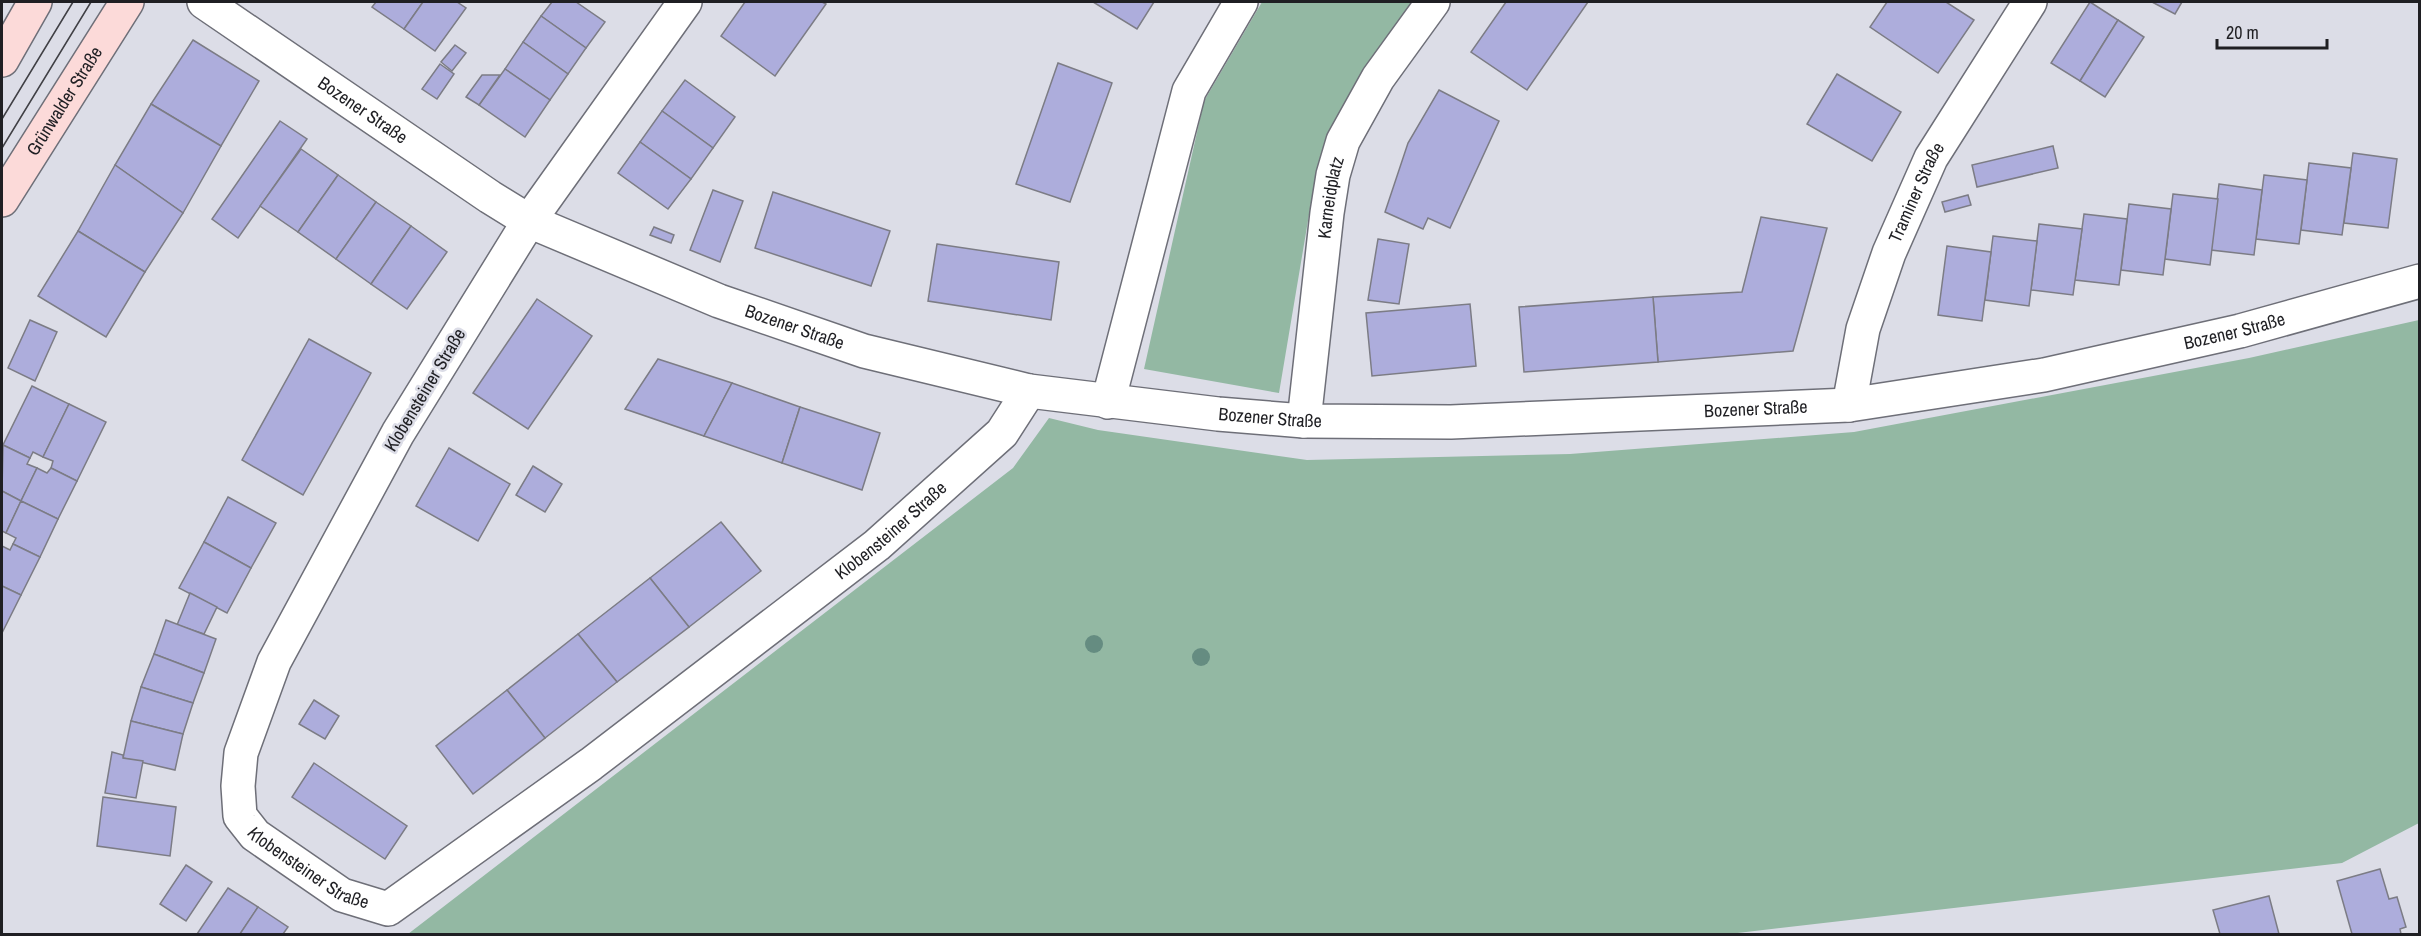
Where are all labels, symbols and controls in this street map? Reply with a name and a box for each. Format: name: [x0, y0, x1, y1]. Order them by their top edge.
scale bar: [2217, 12, 2326, 50]
text: 20 m: [2226, 20, 2259, 45]
street label: Grünwalder Straße: [20, 41, 108, 160]
street label: Bozener Straße: [313, 70, 413, 149]
street label: Traminer Straße: [1882, 137, 1950, 246]
street label: Karneidplatz: [1311, 153, 1350, 240]
street label: Bozener Straße: [742, 298, 848, 355]
street label: Bozener Straße: [2181, 306, 2288, 355]
street label: Klobensteiner Straße: [378, 324, 471, 456]
street label: Bozener Straße: [1704, 394, 1808, 423]
street label: Bozener Straße: [1218, 401, 1322, 433]
street label: Klobensteiner Straße: [829, 475, 952, 585]
street label: Klobensteiner Straße: [242, 822, 372, 914]

